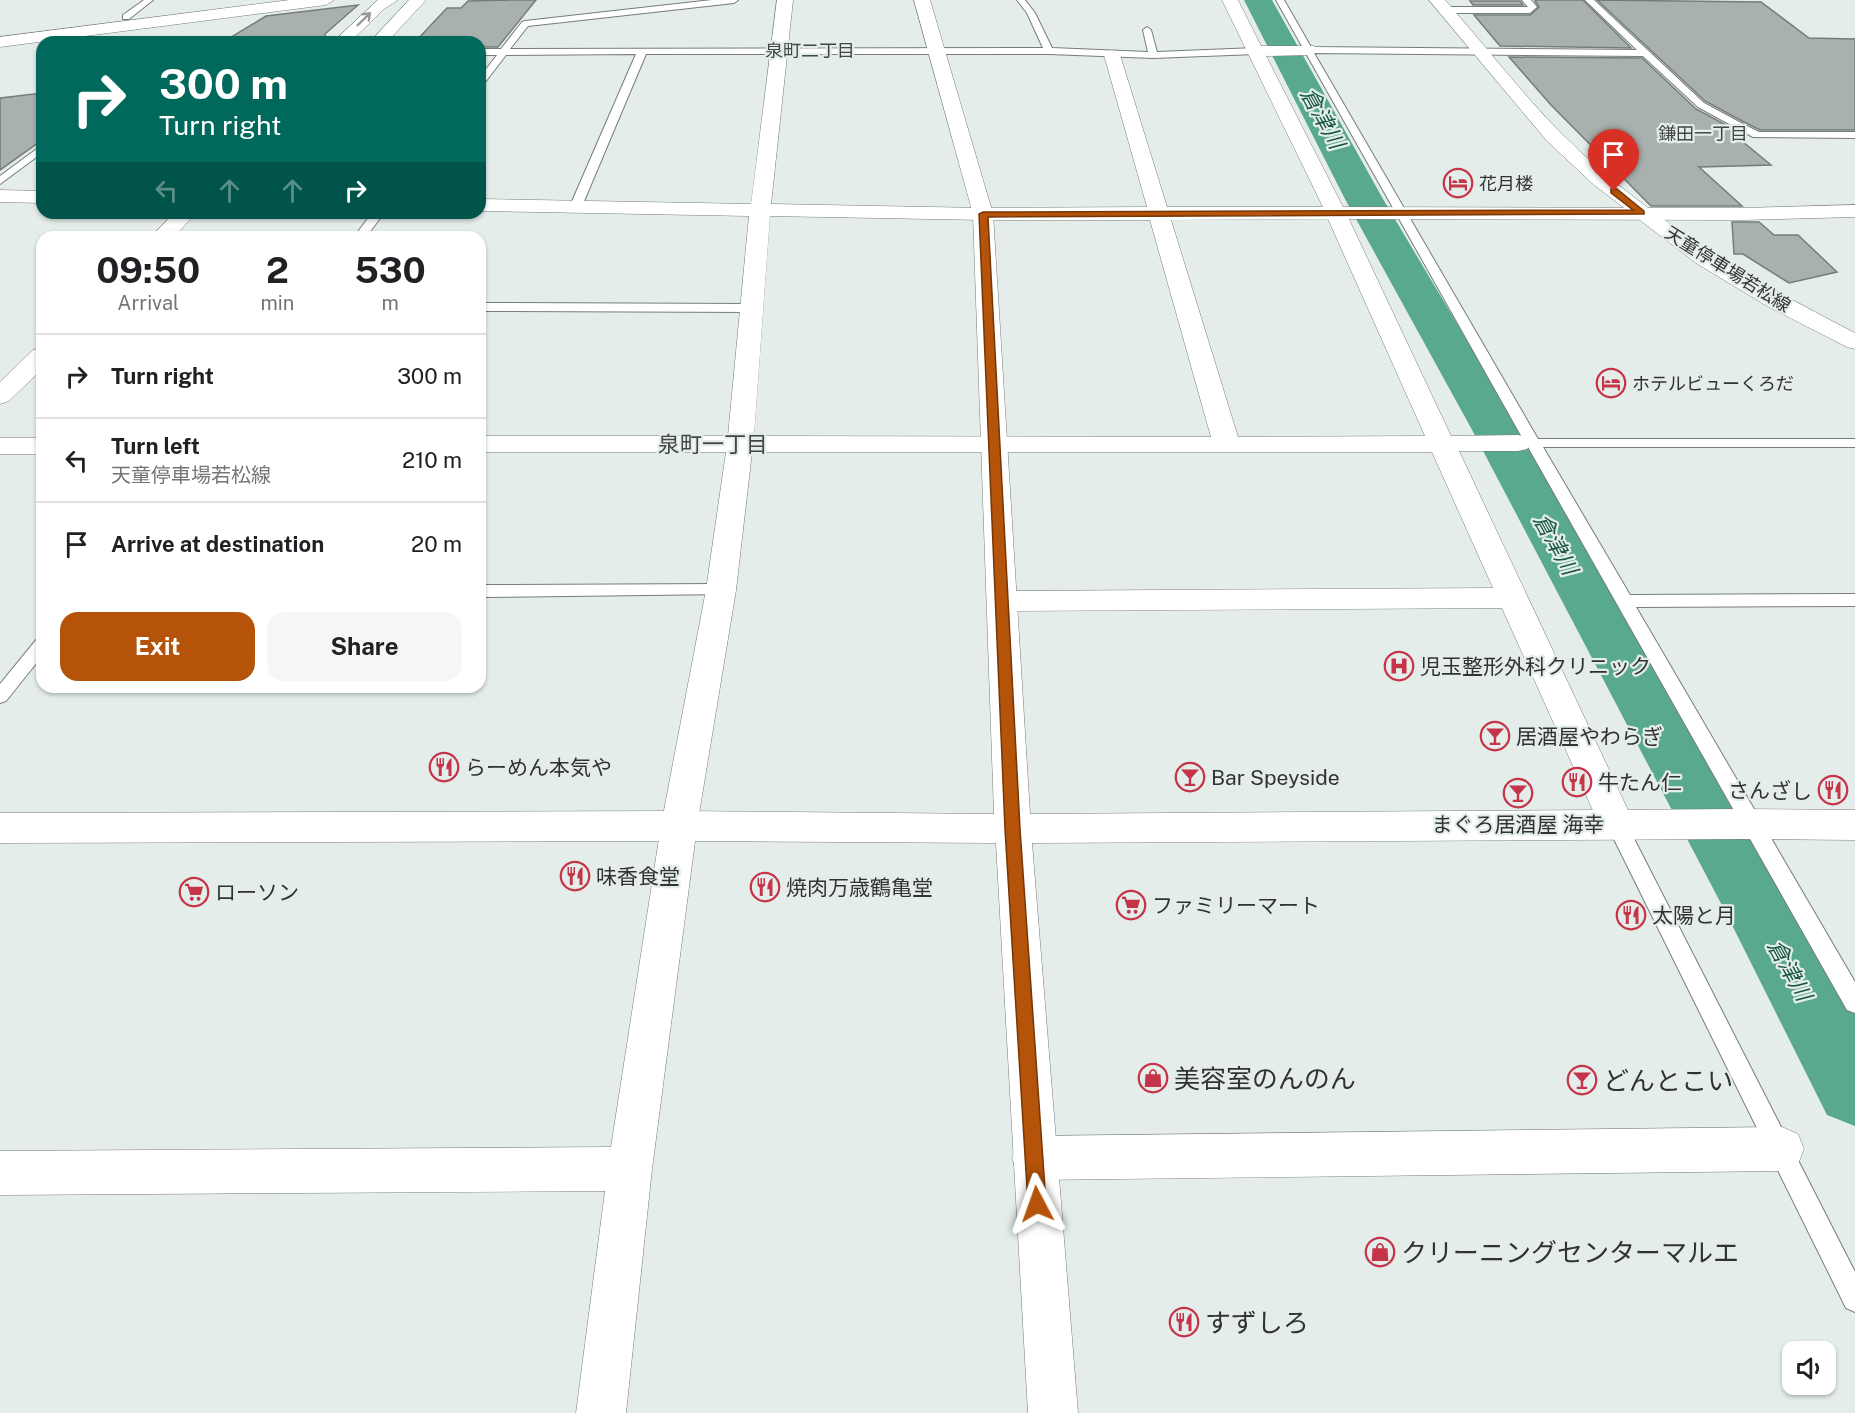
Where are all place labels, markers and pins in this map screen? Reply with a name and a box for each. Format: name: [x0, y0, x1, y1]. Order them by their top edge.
pin: [1588, 129, 1639, 191]
hotel icon: 花月楼: [1442, 167, 1474, 199]
place label: 花月楼: [1479, 173, 1533, 194]
hotel icon: ホテルビューくろだ: [1595, 367, 1627, 399]
place label: ホテルビューくろだ: [1632, 373, 1794, 394]
hospital icon: 児玉整形外科クリニック: [1383, 650, 1415, 682]
place label: 児玉整形外科クリニック: [1420, 654, 1651, 679]
bar icon: 居酒屋やわらぎ: [1479, 720, 1511, 752]
place label: 居酒屋やわらぎ: [1516, 724, 1663, 749]
restaurant icon: らーめん本気や: [428, 751, 460, 783]
place label: らーめん本気や: [465, 755, 612, 780]
bar icon: Bar Speyside: [1174, 761, 1206, 793]
place label: Bar Speyside: [1211, 765, 1340, 790]
restaurant icon: 牛たん仁: [1561, 766, 1593, 798]
place label: 牛たん仁: [1598, 770, 1682, 795]
restaurant icon: さんざし: [1817, 774, 1849, 806]
bar icon: まぐろ居酒屋 海幸: [1502, 777, 1534, 809]
place label: さんざし: [1728, 778, 1812, 803]
place label: まぐろ居酒屋 海幸: [1431, 812, 1605, 837]
restaurant icon: 味香食堂: [559, 860, 591, 892]
place label: 味香食堂: [596, 864, 680, 889]
restaurant icon: 焼肉万歳鶴亀堂: [749, 871, 781, 903]
place label: 焼肉万歳鶴亀堂: [786, 875, 933, 900]
supermarket icon: ローソン: [178, 876, 210, 908]
place label: ローソン: [215, 880, 299, 905]
supermarket icon: ファミリーマート: [1115, 889, 1147, 921]
place label: ファミリーマート: [1152, 893, 1320, 918]
restaurant icon: 太陽と月: [1615, 899, 1647, 931]
place label: 太陽と月: [1652, 903, 1736, 928]
shop icon: 美容室のんのん: [1137, 1062, 1169, 1094]
place label: 美容室のんのん: [1174, 1063, 1356, 1094]
bar icon: どんとこい: [1566, 1064, 1598, 1096]
place label: どんとこい: [1603, 1065, 1733, 1096]
shop icon: クリーニングセンターマルエ: [1364, 1236, 1396, 1268]
place label: クリーニングセンターマルエ: [1401, 1237, 1739, 1268]
restaurant icon: すずしろ: [1168, 1306, 1200, 1338]
place label: すずしろ: [1205, 1307, 1309, 1338]

